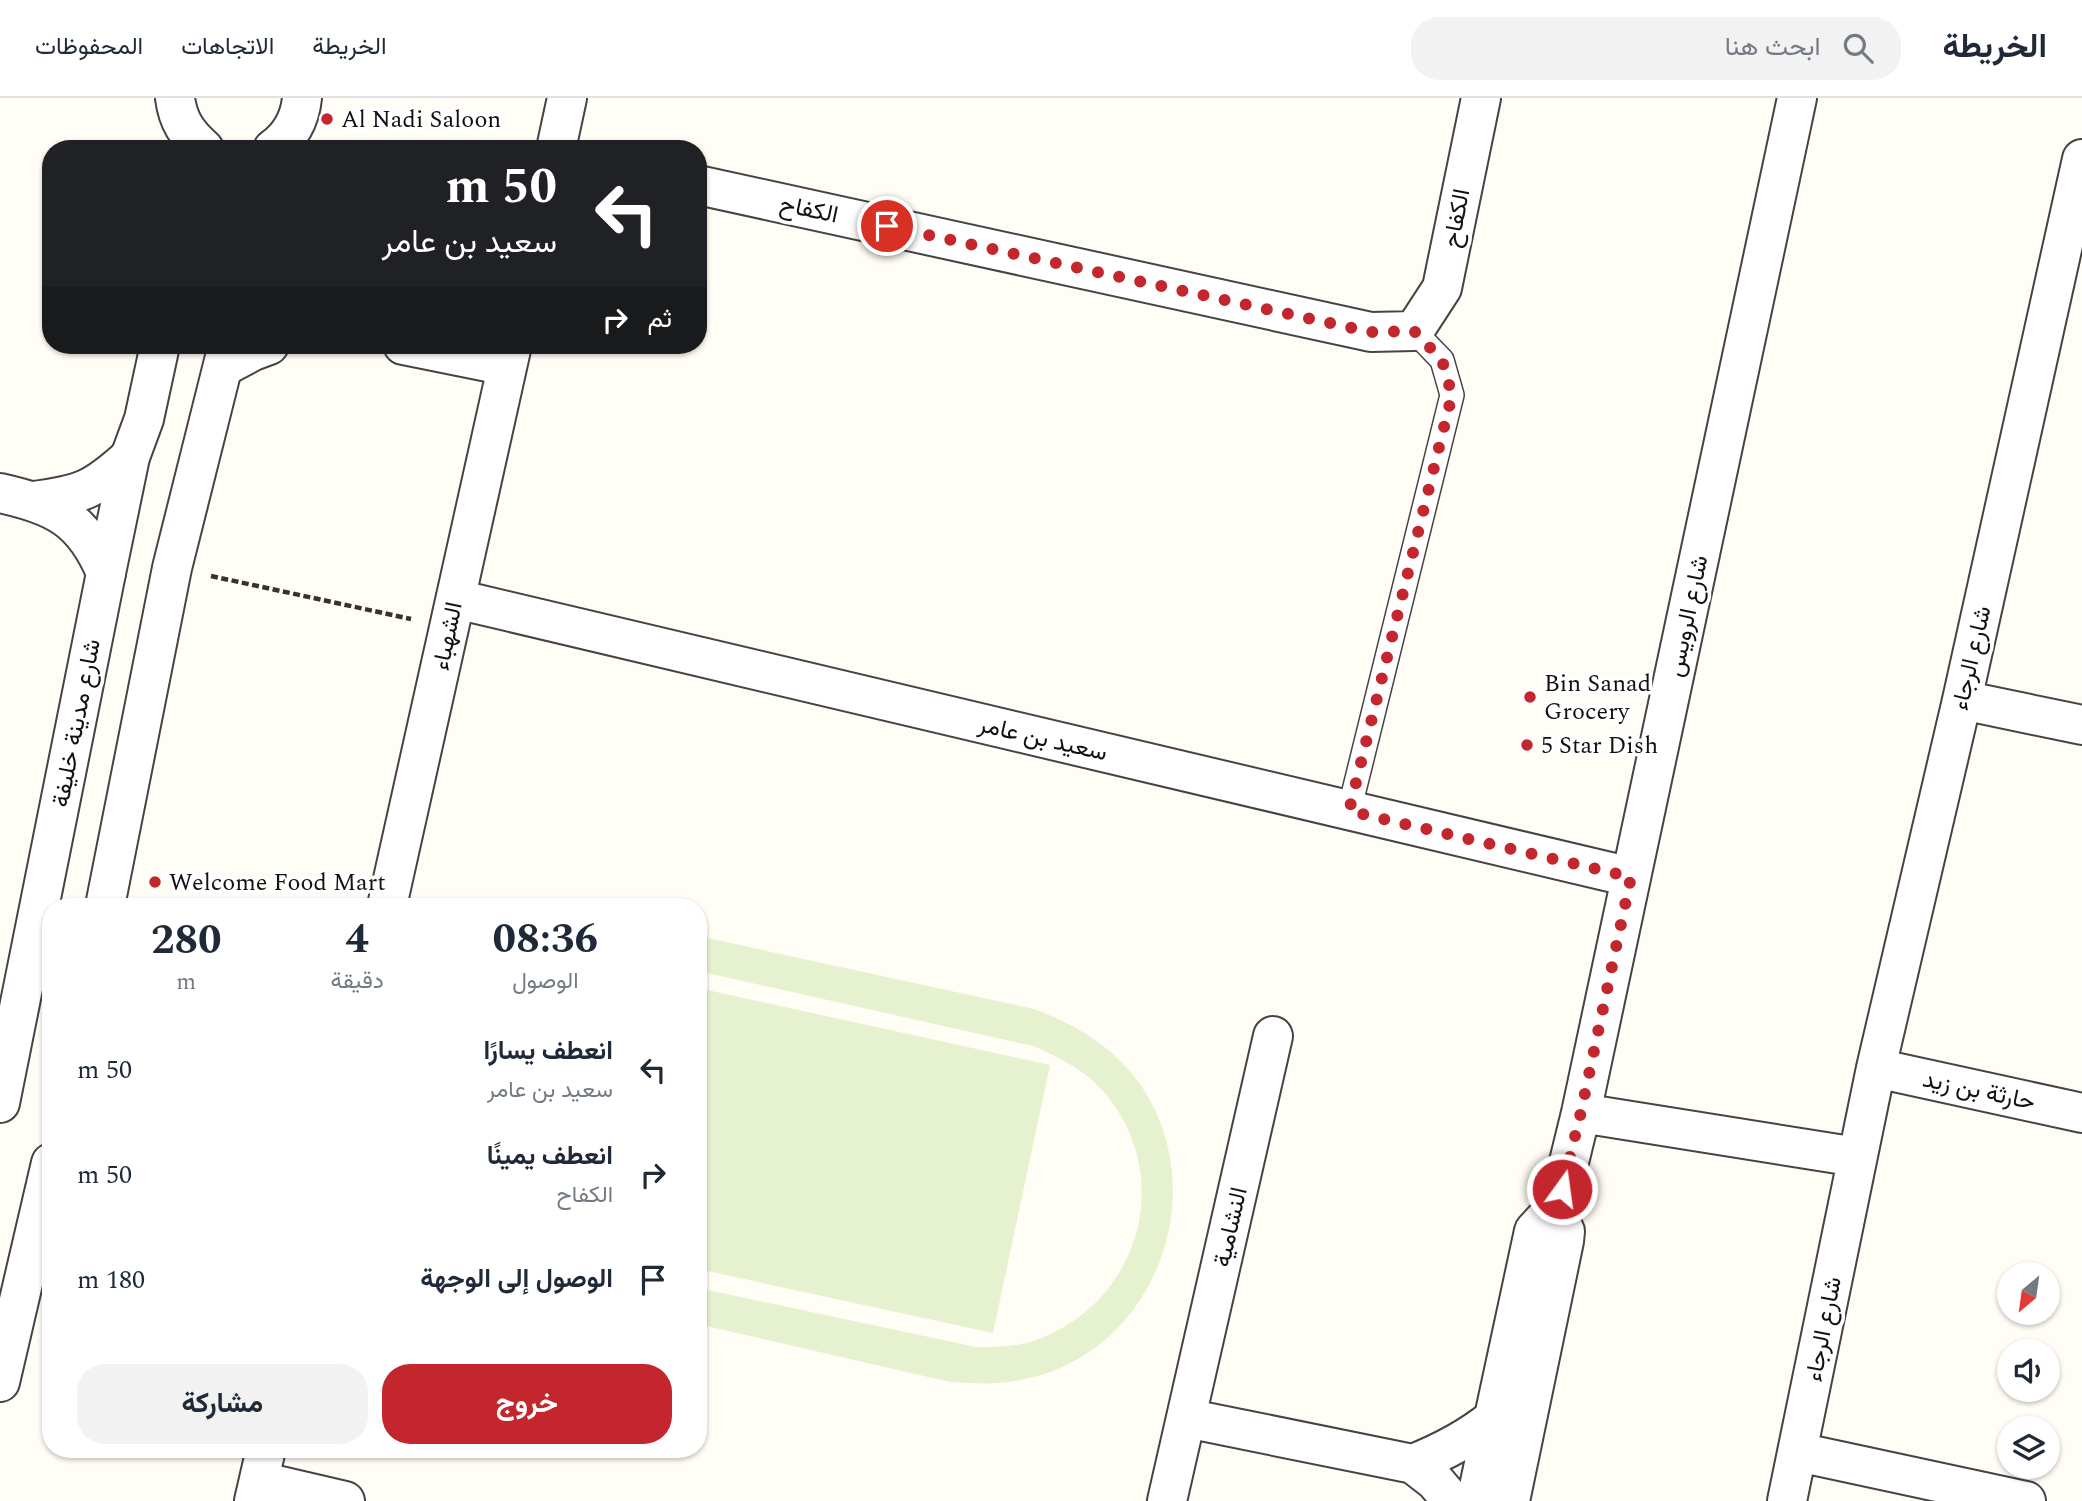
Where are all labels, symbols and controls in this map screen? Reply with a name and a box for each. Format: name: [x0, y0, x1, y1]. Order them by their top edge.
search box: [1411, 17, 1901, 80]
text: الخريطة: [1943, 22, 2047, 72]
text: ابحث هنا: [1725, 27, 1821, 67]
text: المحفوظات: [35, 29, 143, 65]
text: الاتجاهات: [181, 29, 274, 65]
text: الخريطة: [312, 29, 387, 65]
icon: search: [1839, 29, 1877, 67]
place label: Al Nadi Saloon: [341, 102, 501, 138]
marker: Al Nadi Saloon: [319, 111, 335, 127]
text: 50 m: [446, 150, 557, 225]
icon: left: [581, 168, 672, 259]
street label: الكفاح: [776, 186, 841, 234]
street label: الكفاح: [1434, 186, 1480, 251]
pin: [857, 196, 917, 256]
icon: arrive: [868, 207, 906, 245]
text: سعيد بن عامر: [382, 218, 557, 267]
text: ثم: [648, 299, 672, 339]
icon: right: [596, 301, 634, 339]
street label: شارع الرويس: [1658, 552, 1718, 680]
street label: الشهباء: [423, 599, 473, 674]
street label: شارع الرجاء: [1942, 602, 2001, 714]
street label: شارع مدينة خليفة: [43, 636, 111, 810]
place label: Bin Sanad Grocery: [1544, 666, 1651, 730]
marker: Bin Sanad Grocery: [1522, 689, 1538, 705]
street label: سعيد بن عامر: [974, 706, 1111, 771]
place label: 5 Star Dish: [1541, 728, 1658, 764]
marker: 5 Star Dish: [1519, 737, 1535, 753]
place label: Welcome Food Mart: [169, 865, 386, 901]
marker: Welcome Food Mart: [147, 874, 163, 890]
text: 4: [345, 908, 369, 971]
text: 08:36: [493, 908, 598, 971]
text: 280: [151, 909, 222, 972]
text: دقيقة: [330, 964, 384, 999]
text: الوصول: [512, 964, 579, 999]
text: m: [176, 965, 196, 1000]
text: انعطف يسارًا: [483, 1031, 613, 1071]
text: 50 m: [77, 1050, 132, 1090]
icon: left: [634, 1051, 672, 1089]
street label: حارثة بن زيد: [1919, 1062, 2038, 1120]
text: سعيد بن عامر: [487, 1073, 613, 1108]
text: انعطف يمينًا: [487, 1136, 613, 1176]
position arrow: [1525, 1152, 1599, 1226]
text: 50 m: [77, 1155, 132, 1195]
icon: right: [634, 1156, 672, 1194]
text: الكفاح: [556, 1178, 613, 1213]
street label: النشامية: [1204, 1184, 1258, 1271]
text: الوصول إلى الوجهة: [420, 1259, 613, 1299]
text: 180 m: [77, 1260, 145, 1300]
icon: arrive: [634, 1261, 672, 1299]
north arrow: [1997, 1262, 2060, 1325]
map controls: [1997, 1262, 2060, 1479]
street label: شارع الرجاء: [1796, 1274, 1852, 1385]
button: sound: [1997, 1339, 2060, 1402]
button: مشاركة: [77, 1364, 368, 1444]
button: خروج: [382, 1364, 672, 1444]
button: layers: [1997, 1416, 2060, 1479]

